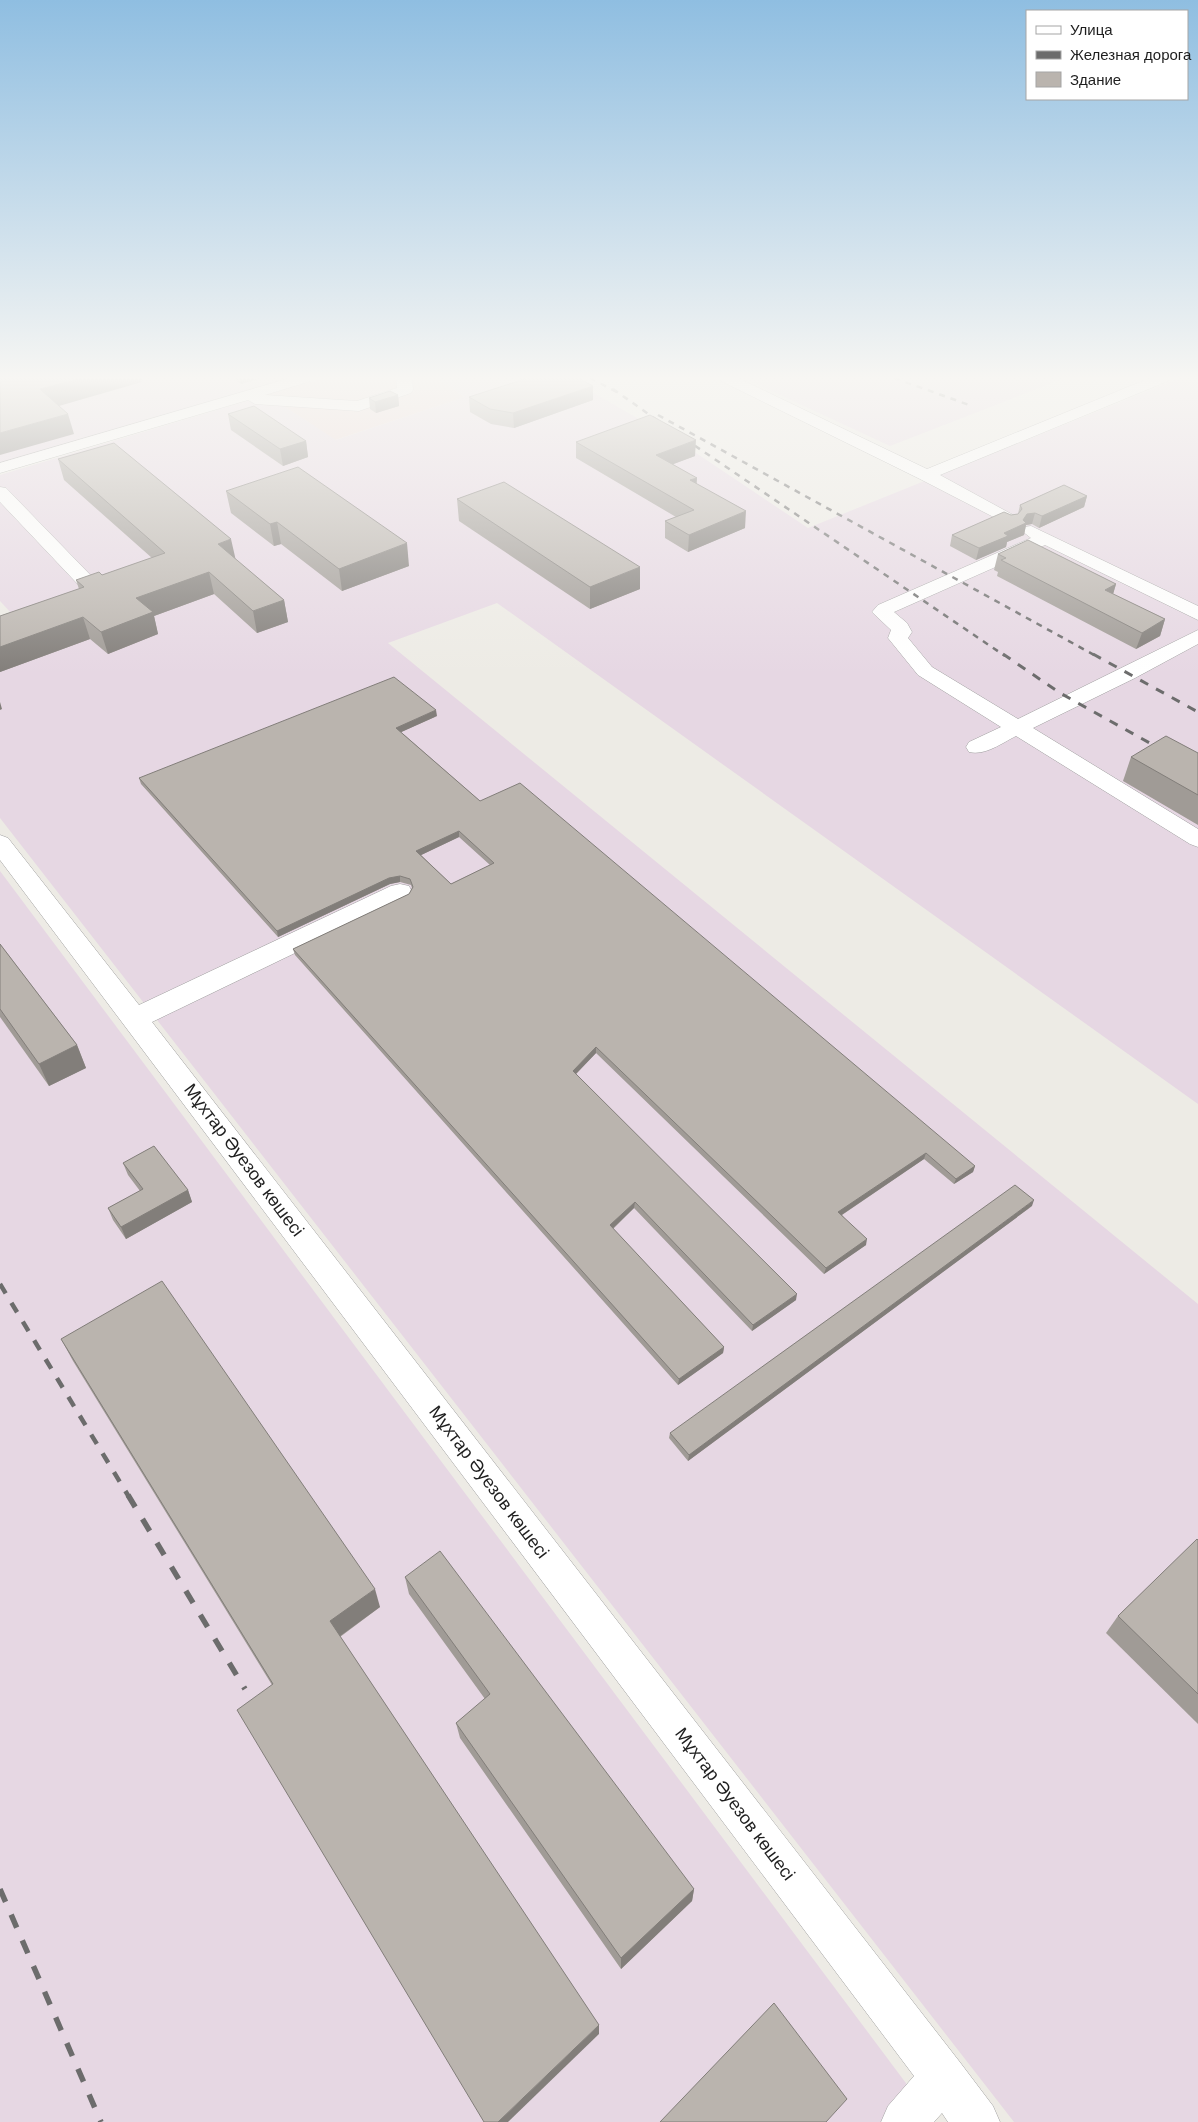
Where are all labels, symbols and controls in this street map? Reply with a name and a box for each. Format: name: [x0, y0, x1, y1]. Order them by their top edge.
legend: [1026, 10, 1188, 100]
text: Улица: [1070, 21, 1113, 38]
text: Железная дорога: [1070, 46, 1192, 63]
text: Здание: [1070, 71, 1121, 88]
street label: Мұхтар Әуезов көшесі: [180, 1080, 308, 1240]
street label: Мұхтар Әуезов көшесі: [425, 1402, 553, 1562]
street label: Мұхтар Әуезов көшесі: [671, 1724, 799, 1884]

